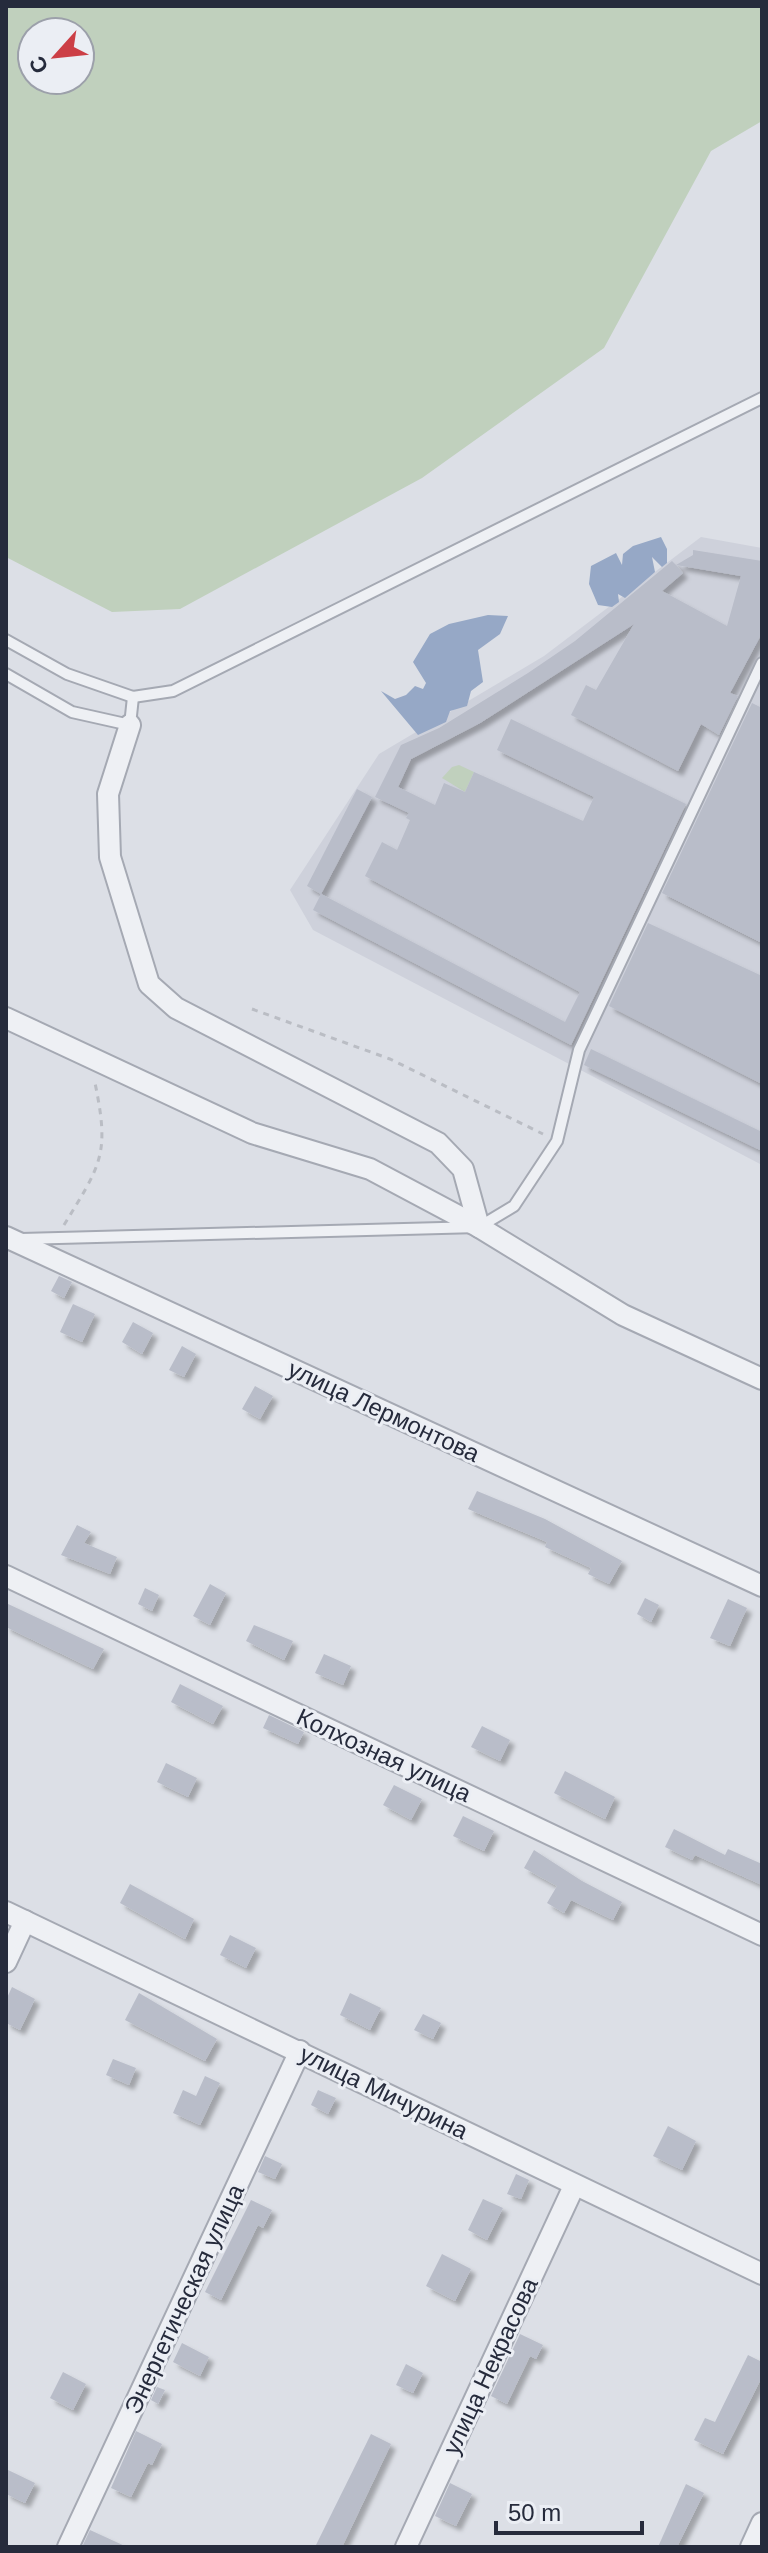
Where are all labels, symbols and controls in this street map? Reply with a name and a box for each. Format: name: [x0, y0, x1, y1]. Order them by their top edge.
north arrow: [16, 16, 96, 96]
text: С: [24, 52, 53, 78]
street label: улица Лермонтова: [284, 1355, 485, 1467]
street label: Колхозная улица: [293, 1703, 476, 1807]
street label: улица Мичурина: [296, 2040, 473, 2145]
street label: Энергетическая улица: [119, 2179, 249, 2418]
street label: улица Некрасова: [437, 2273, 543, 2459]
scale bar: [496, 2485, 642, 2535]
text: 50 m: [508, 2499, 561, 2526]

